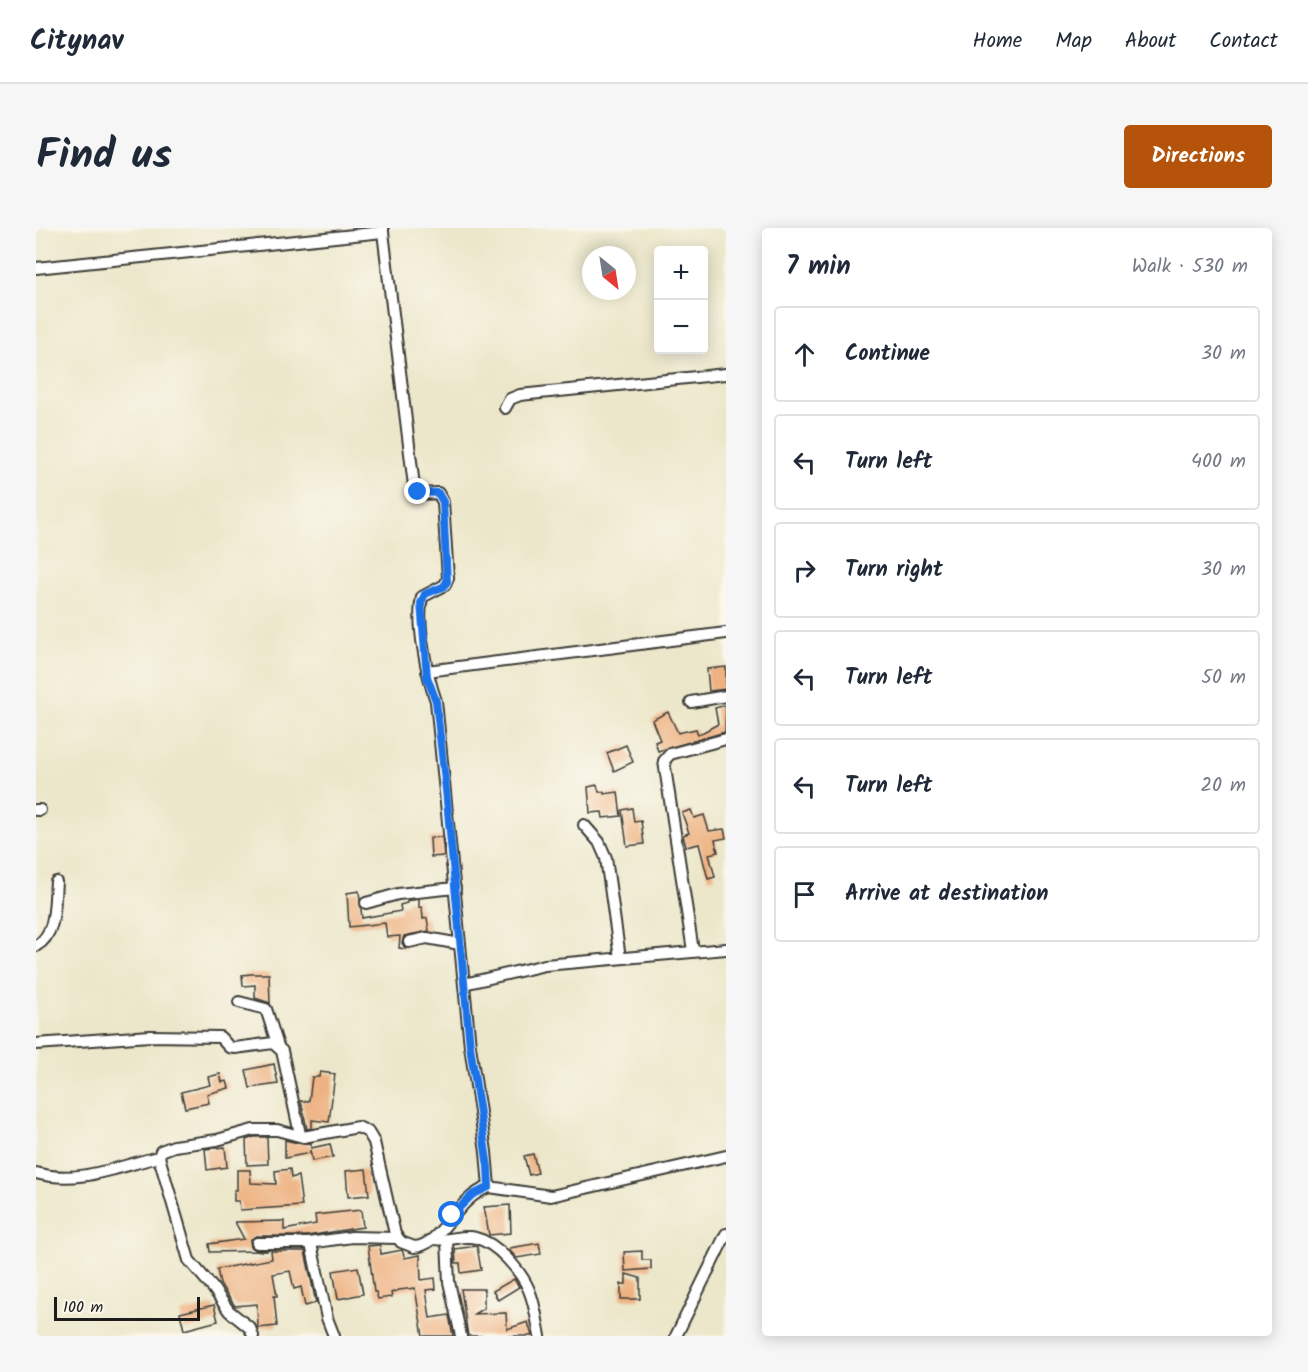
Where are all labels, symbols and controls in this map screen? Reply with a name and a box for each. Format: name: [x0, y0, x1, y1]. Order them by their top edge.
text: Citynav: [30, 19, 123, 64]
text: Home: [973, 25, 1022, 58]
text: Map: [1055, 25, 1092, 58]
text: About: [1125, 25, 1176, 58]
text: Contact: [1209, 25, 1278, 58]
text: Find us: [36, 123, 172, 190]
button: Directions: [1124, 125, 1272, 188]
north arrow: [582, 246, 636, 300]
map controls: [654, 246, 708, 354]
button: +: [654, 246, 708, 300]
text: 7 min: [786, 246, 851, 288]
text: Walk · 530 m: [1132, 251, 1248, 283]
button: −: [654, 300, 708, 354]
text: Continue: [845, 337, 930, 372]
icon: ahead: [788, 338, 821, 371]
text: 30 m: [1201, 338, 1246, 370]
text: Turn left: [845, 445, 932, 480]
icon: left: [788, 446, 821, 479]
text: 400 m: [1191, 446, 1246, 478]
route end: [404, 478, 430, 504]
text: Turn right: [845, 553, 943, 588]
icon: right: [788, 554, 821, 587]
text: 30 m: [1201, 554, 1246, 586]
text: Turn left: [845, 661, 932, 696]
icon: left: [788, 662, 821, 695]
text: 50 m: [1201, 662, 1246, 694]
text: Turn left: [845, 769, 932, 804]
icon: left: [788, 770, 821, 803]
text: 20 m: [1200, 770, 1246, 802]
text: Arrive at destination: [845, 877, 1048, 912]
icon: arrive: [788, 878, 821, 911]
route start: [438, 1201, 464, 1227]
scale bar: [54, 1294, 200, 1322]
text: 100 m: [63, 1295, 103, 1320]

